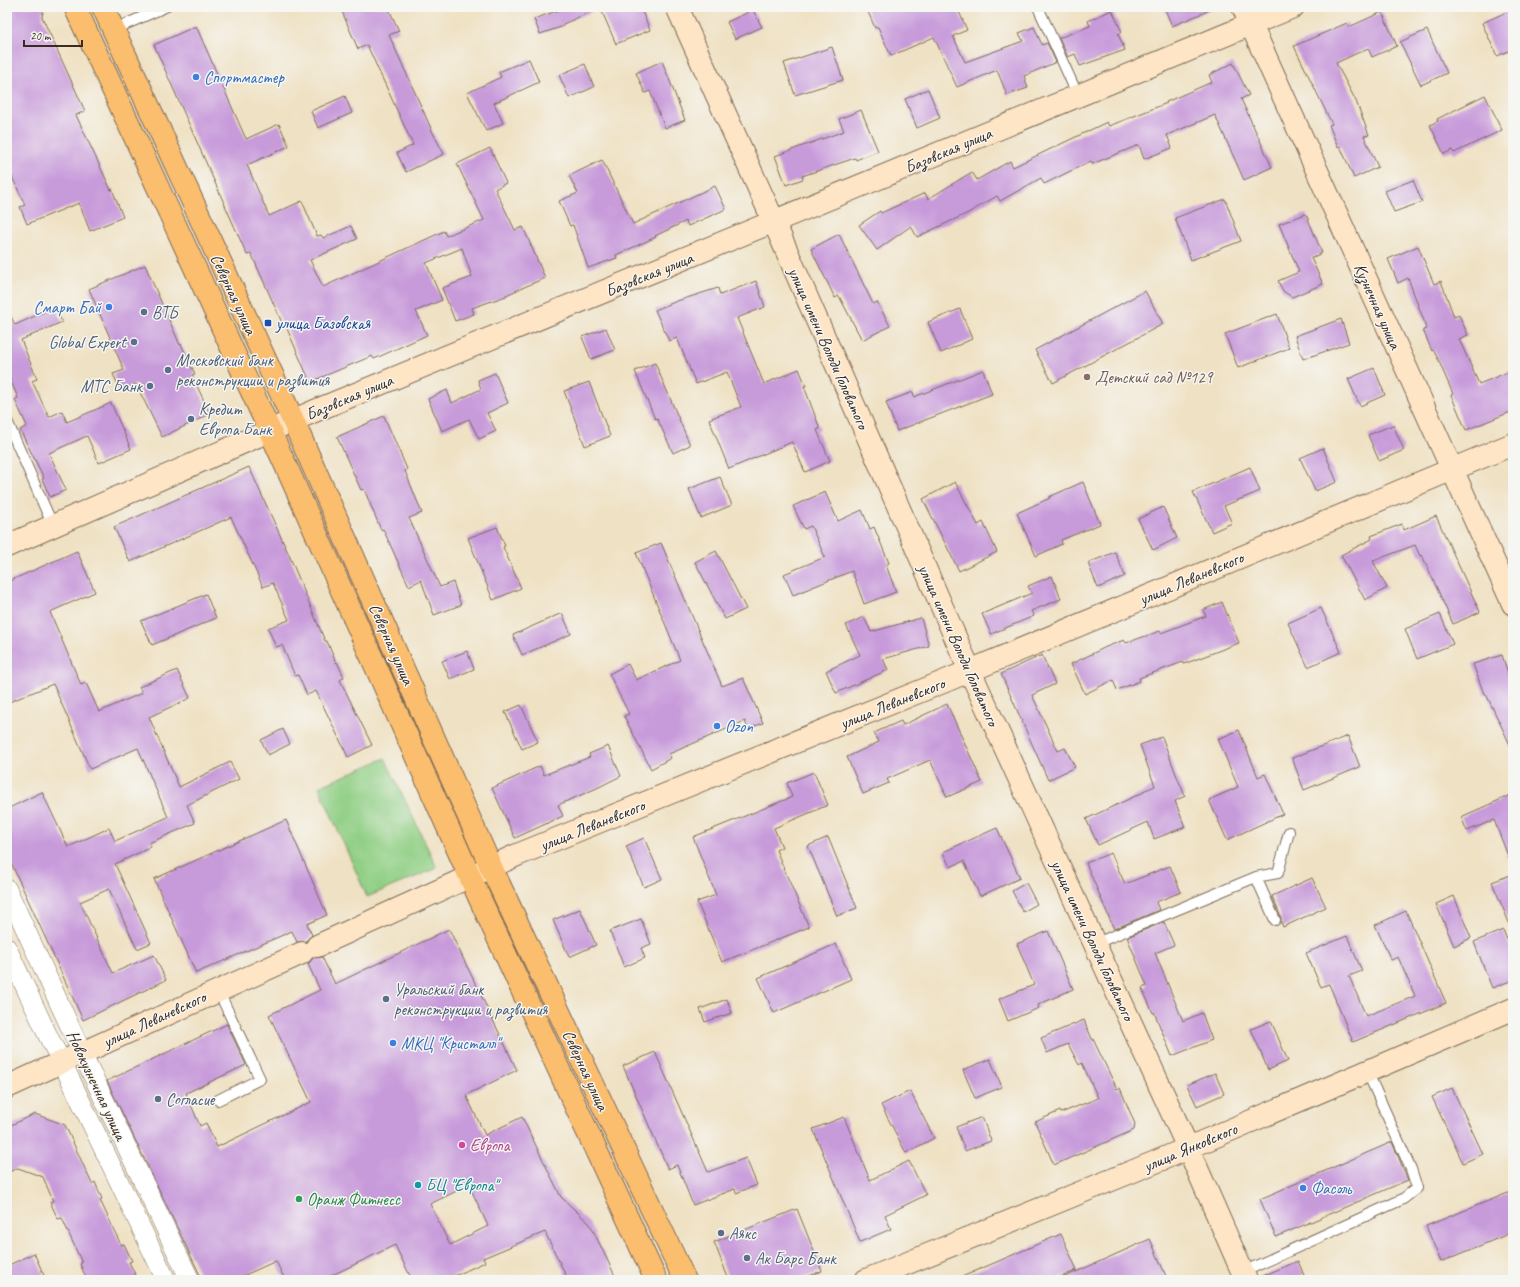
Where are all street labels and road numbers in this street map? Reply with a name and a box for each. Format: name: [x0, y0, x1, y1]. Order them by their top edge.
street label: Базовская улица: [901, 122, 997, 179]
street label: Базовская улица: [602, 247, 698, 302]
street label: Северная улица: [206, 250, 262, 339]
street label: Кузнечная улица: [1348, 260, 1406, 354]
street label: улица имени Володи Головатого: [783, 263, 874, 434]
street label: Базовская улица: [302, 369, 398, 426]
street label: улица Леваневского: [1135, 546, 1248, 610]
street label: улица имени Володи Головатого: [913, 560, 1004, 731]
street label: Северная улица: [364, 600, 419, 690]
street label: улица Леваневского: [836, 672, 949, 734]
street label: улица Леваневского: [536, 794, 649, 856]
street label: улица имени Володи Головатого: [1046, 856, 1140, 1026]
street label: улица Леваневского: [99, 986, 211, 1053]
street label: Северная улица: [558, 1026, 614, 1115]
street label: Новокузнечная улица: [62, 1027, 132, 1145]
street label: улица Янковского: [1139, 1118, 1241, 1177]

